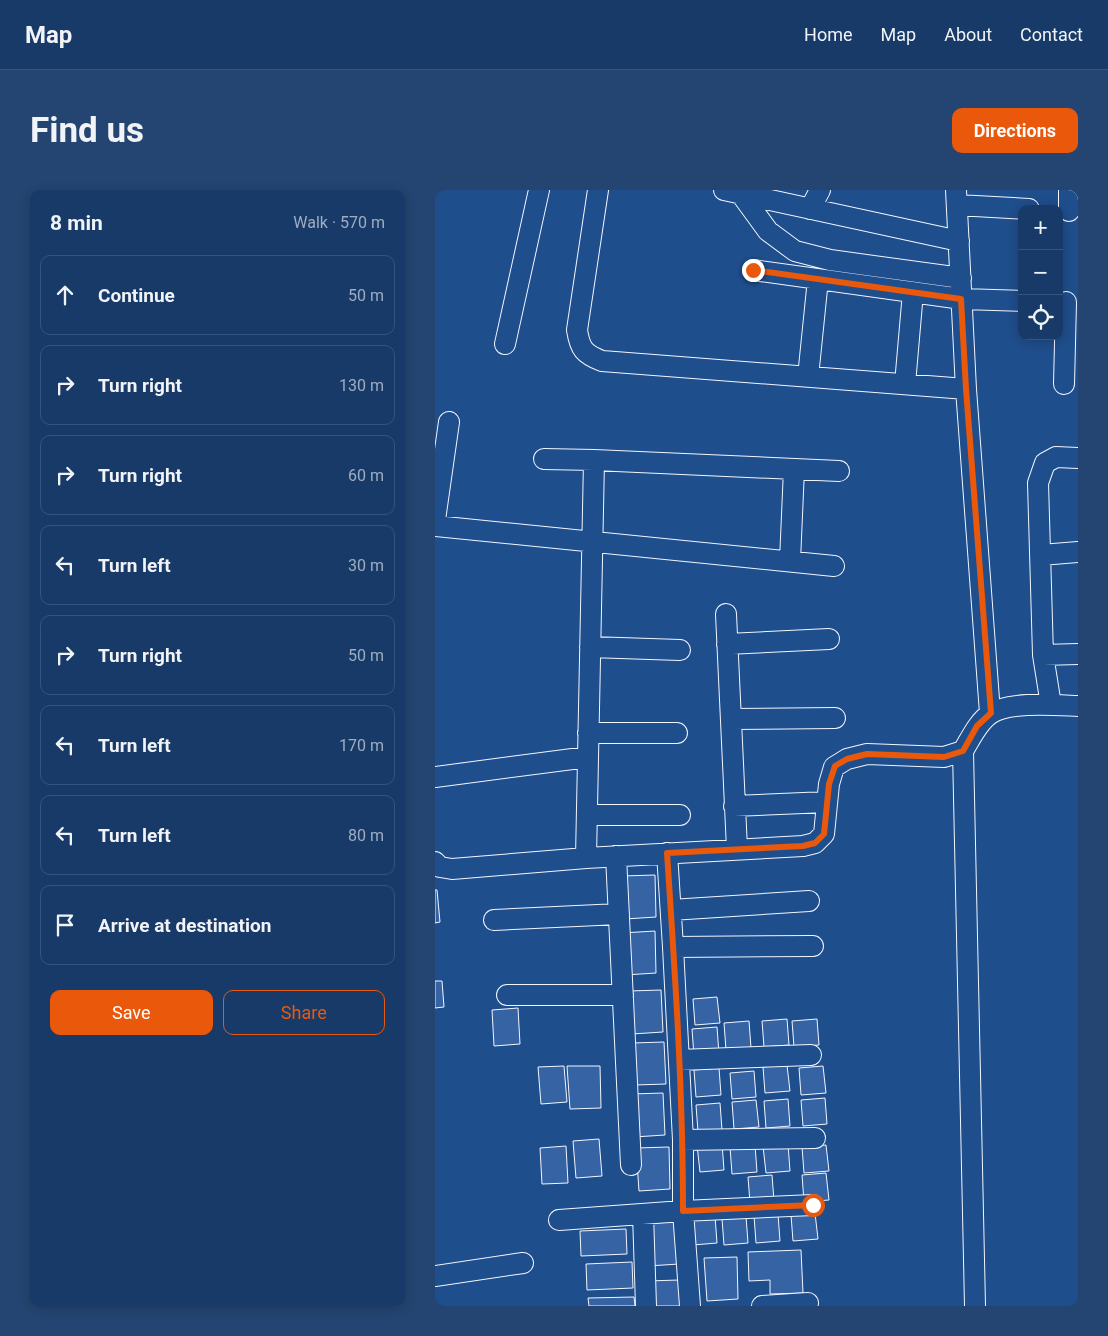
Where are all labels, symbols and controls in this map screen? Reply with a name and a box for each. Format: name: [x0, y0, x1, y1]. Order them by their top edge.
text: Map: [25, 21, 72, 49]
text: Home: [804, 24, 853, 45]
text: Map: [881, 24, 916, 45]
text: About: [944, 24, 992, 45]
text: Contact: [1020, 24, 1083, 45]
button: Directions: [952, 108, 1078, 153]
text: Find us: [30, 110, 144, 151]
map controls: [1018, 205, 1063, 340]
button: +: [1018, 205, 1063, 250]
text: 8 min: [50, 211, 103, 235]
text: Walk · 570 m: [293, 213, 385, 232]
button: −: [1018, 250, 1063, 295]
route end: [742, 259, 765, 282]
icon: ahead: [51, 281, 79, 309]
text: Continue: [98, 284, 175, 307]
text: 50 m: [348, 286, 384, 305]
button: locate: [1018, 295, 1063, 340]
icon: right: [51, 371, 79, 399]
text: Turn right: [98, 374, 182, 397]
text: 130 m: [339, 376, 384, 395]
icon: right: [51, 461, 79, 489]
text: Turn right: [98, 464, 182, 487]
text: 60 m: [348, 466, 384, 485]
icon: left: [51, 551, 79, 579]
text: Turn left: [98, 554, 171, 577]
text: 30 m: [348, 556, 384, 575]
icon: right: [51, 641, 79, 669]
text: Turn right: [98, 644, 182, 667]
text: 50 m: [348, 646, 384, 665]
icon: left: [51, 731, 79, 759]
text: Turn left: [98, 734, 171, 757]
text: 170 m: [339, 736, 384, 755]
icon: left: [51, 821, 79, 849]
text: Turn left: [98, 824, 171, 847]
text: 80 m: [348, 826, 384, 845]
icon: arrive: [51, 911, 79, 939]
text: Arrive at destination: [98, 914, 271, 937]
button: Save: [50, 990, 213, 1035]
button: Share: [223, 990, 385, 1035]
route start: [802, 1194, 825, 1217]

